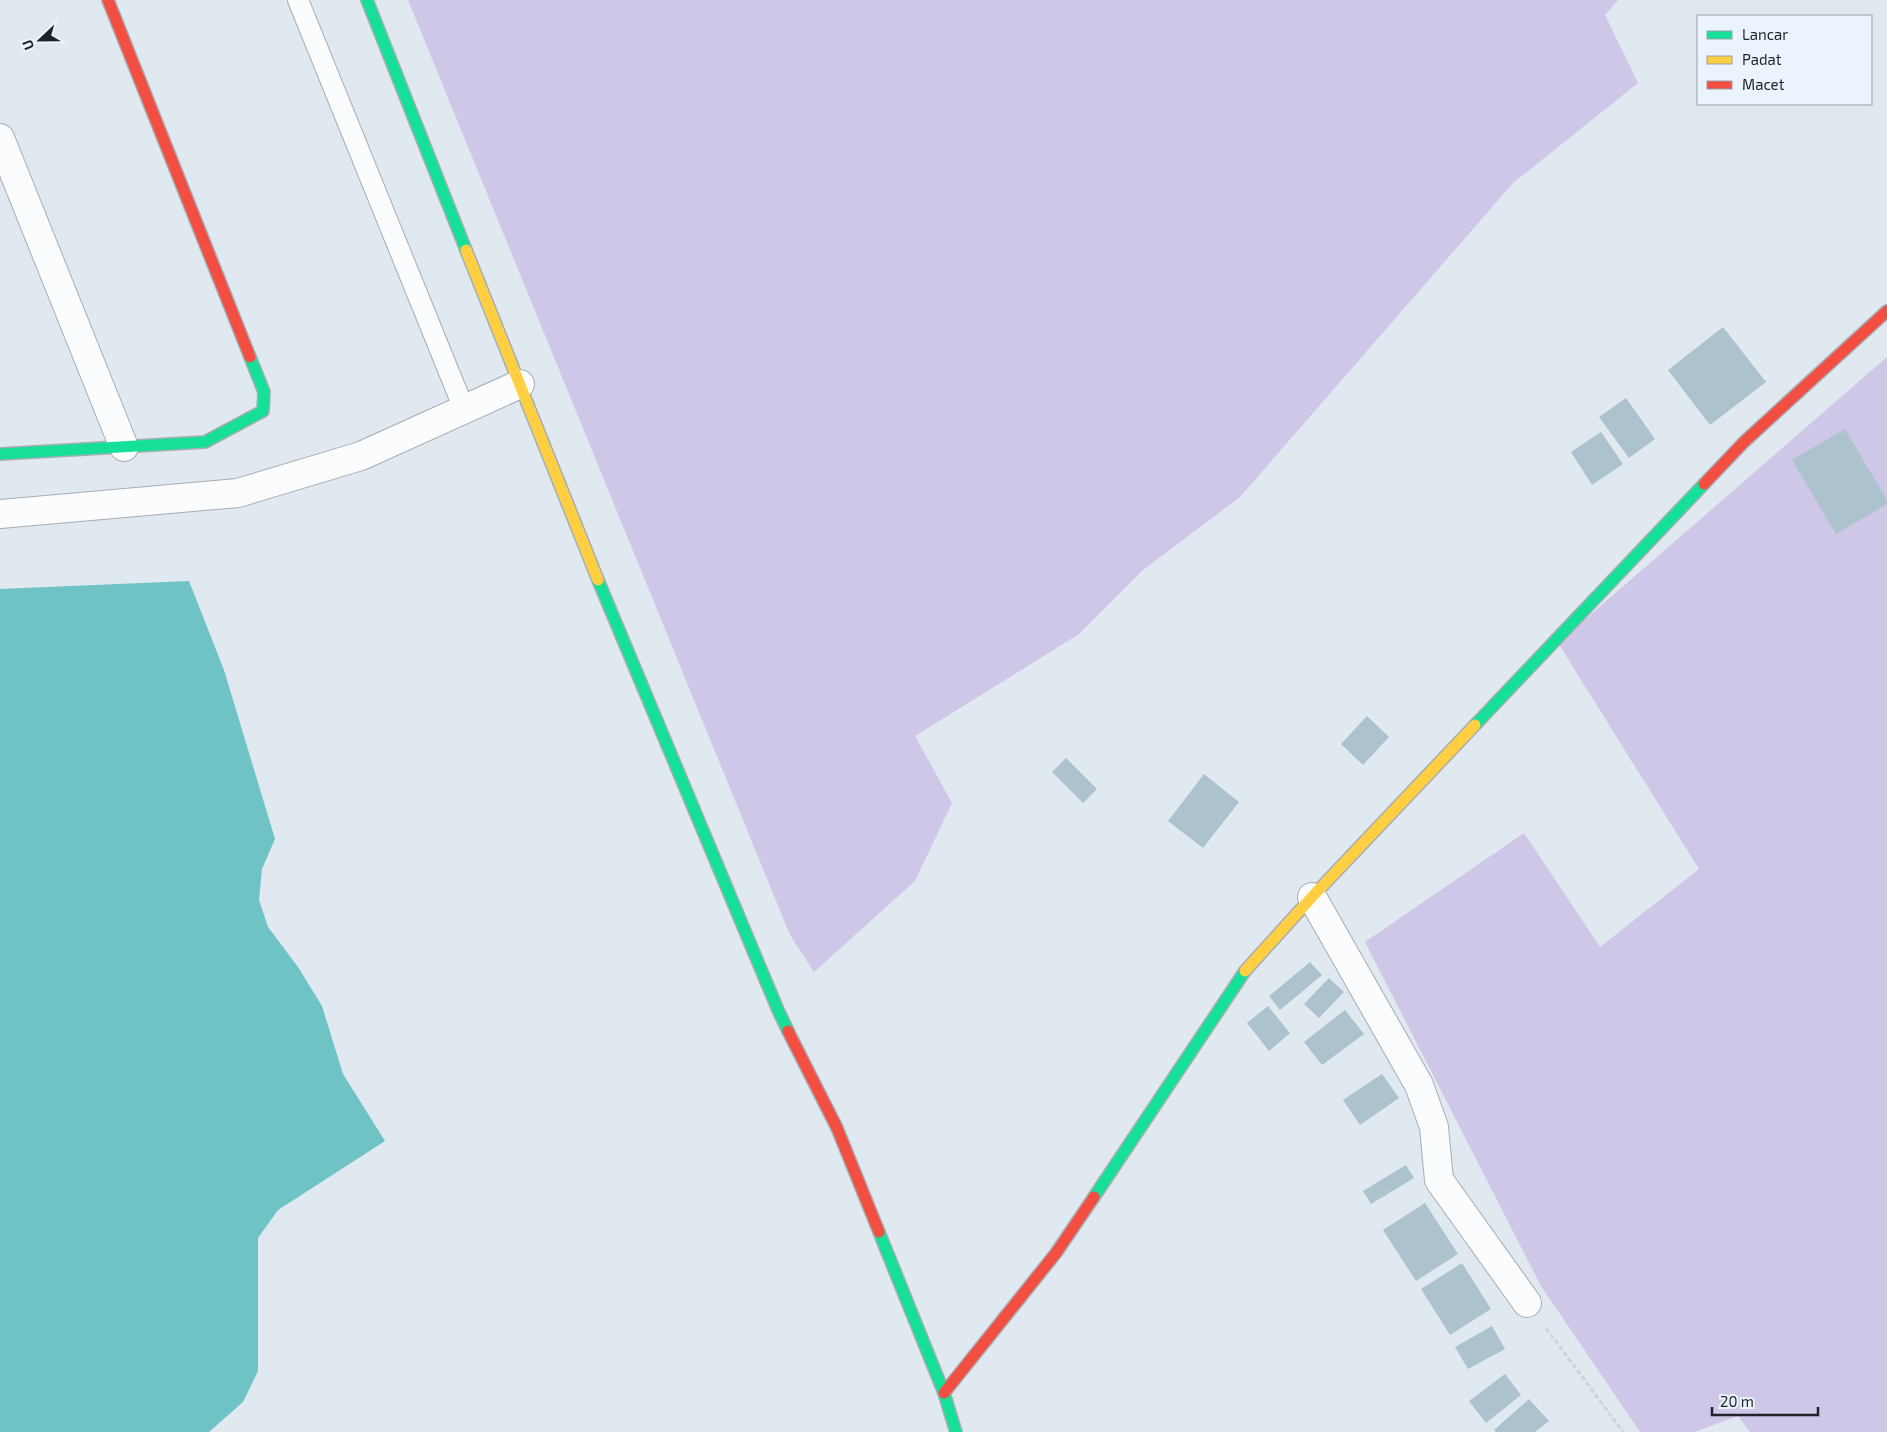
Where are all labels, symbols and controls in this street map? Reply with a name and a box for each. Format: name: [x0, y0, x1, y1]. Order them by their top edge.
north arrow: [15, 15, 65, 65]
legend: [1697, 15, 1872, 105]
text: Lancar: [1742, 25, 1788, 43]
text: U: [18, 37, 37, 53]
text: Padat: [1742, 50, 1782, 68]
text: Macet: [1742, 75, 1785, 93]
scale bar: [1712, 1384, 1818, 1416]
text: 20 m: [1720, 1392, 1754, 1410]

